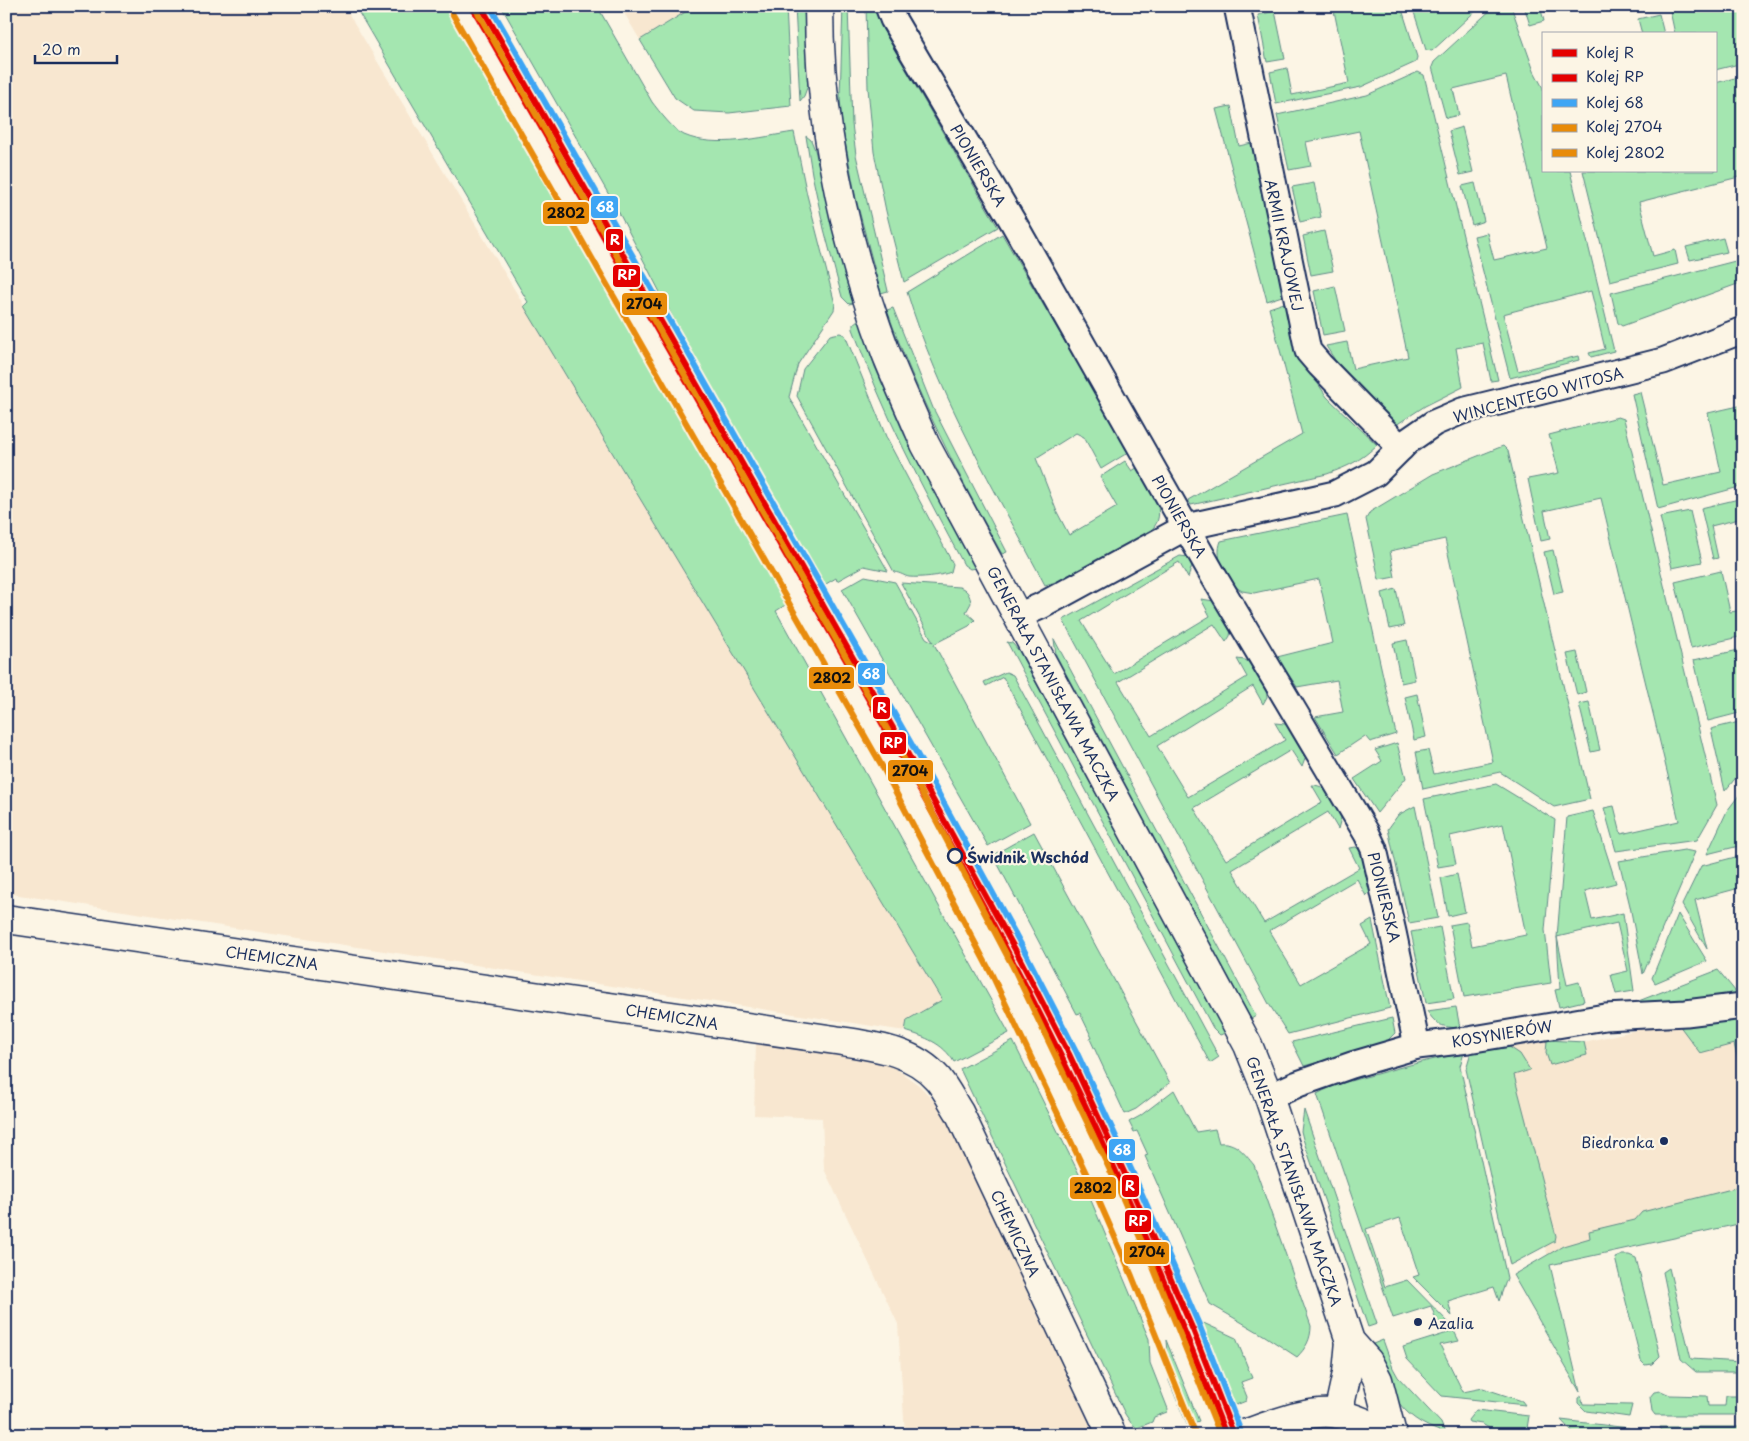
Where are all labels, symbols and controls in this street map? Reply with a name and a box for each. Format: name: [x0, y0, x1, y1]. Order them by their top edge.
scale bar: [35, 32, 118, 64]
legend: [1542, 32, 1716, 172]
text: 20 m: [42, 37, 81, 60]
text: Kolej R: [1586, 40, 1634, 63]
text: Kolej RP: [1586, 64, 1644, 87]
text: Kolej 68: [1586, 90, 1644, 113]
text: Kolej 2704: [1586, 114, 1663, 137]
street label: PIONIERSKA: [945, 120, 1013, 210]
text: Kolej 2802: [1586, 140, 1665, 163]
street label: ARMII KRAJOWEJ: [1260, 177, 1310, 313]
line badge: 68: [590, 195, 619, 219]
text: 68: [596, 196, 615, 217]
line badge: 2802: [542, 201, 590, 225]
text: 2802: [547, 202, 585, 223]
line badge: R: [605, 228, 624, 252]
text: R: [610, 229, 620, 250]
line badge: RP: [612, 264, 641, 288]
text: RP: [617, 264, 637, 285]
line badge: 2704: [621, 292, 668, 316]
text: 2704: [626, 293, 663, 314]
street label: WINCENTEGO WITOSA: [1450, 360, 1626, 428]
street label: PIONIERSKA: [1147, 470, 1213, 562]
street label: GENERAŁA STANISŁAWA MACZKA: [982, 561, 1126, 805]
line badge: 68: [857, 662, 886, 686]
text: 68: [862, 663, 881, 684]
line badge: 2802: [808, 666, 855, 690]
text: 2802: [813, 667, 851, 688]
line badge: R: [872, 696, 891, 720]
text: R: [877, 697, 887, 718]
line badge: RP: [879, 731, 907, 755]
text: RP: [883, 732, 903, 753]
line badge: 2704: [887, 759, 934, 783]
text: 2704: [892, 760, 929, 781]
place label: Świdnik Wschód: [967, 845, 1089, 868]
marker: Świdnik Wschód: [947, 848, 963, 864]
street label: PIONIERSKA: [1363, 850, 1407, 944]
street label: CHEMICZNA: [224, 939, 320, 975]
street label: CHEMICZNA: [624, 997, 720, 1035]
street label: KOSYNIERÓW: [1450, 1014, 1555, 1052]
street label: GENERAŁA STANISŁAWA MACZKA: [1241, 1053, 1349, 1309]
place label: Biedronka: [1581, 1130, 1655, 1153]
marker: Biedronka: [1658, 1135, 1670, 1147]
line badge: 68: [1108, 1138, 1136, 1162]
text: 68: [1113, 1139, 1132, 1160]
line badge: R: [1121, 1174, 1140, 1198]
text: R: [1125, 1175, 1135, 1196]
line badge: 2802: [1069, 1176, 1117, 1200]
text: 2802: [1074, 1177, 1112, 1198]
street label: CHEMICZNA: [986, 1186, 1046, 1280]
line badge: RP: [1124, 1209, 1152, 1233]
text: RP: [1128, 1210, 1148, 1231]
line badge: 2704: [1123, 1241, 1170, 1265]
text: 2704: [1129, 1241, 1166, 1262]
place label: Azalia: [1428, 1311, 1474, 1334]
marker: Azalia: [1412, 1316, 1424, 1328]

